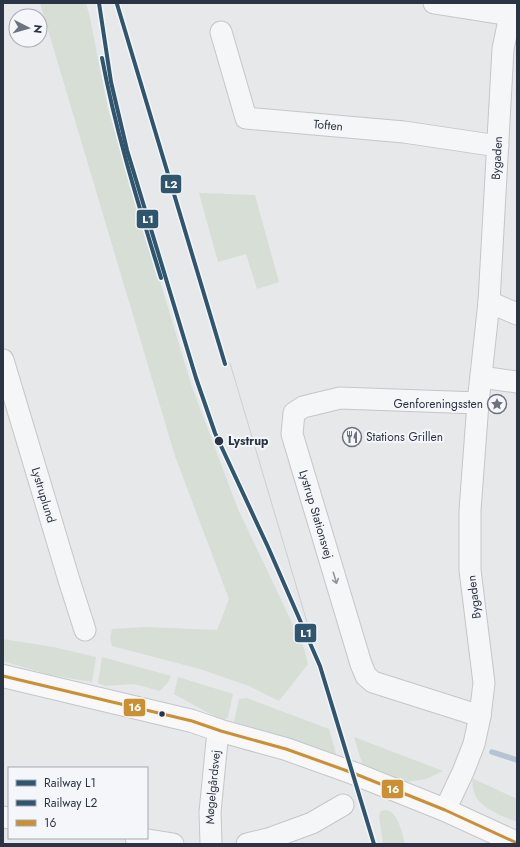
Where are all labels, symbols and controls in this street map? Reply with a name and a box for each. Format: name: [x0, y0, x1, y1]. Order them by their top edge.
north arrow: [8, 8, 48, 48]
text: N: [30, 24, 46, 34]
street label: Toften: [312, 115, 344, 136]
street label: Bygaden: [487, 136, 507, 180]
line badge: L2: [160, 174, 182, 194]
text: L2: [164, 176, 178, 192]
line badge: L1: [136, 209, 159, 229]
text: L1: [142, 211, 154, 227]
place icon: Genforeningssten: [486, 393, 508, 415]
place label: Genforeningssten: [394, 395, 483, 413]
restaurant icon: Stations Grillen: [341, 426, 363, 448]
place label: Stations Grillen: [366, 428, 443, 446]
place label: Lystrup: [228, 432, 269, 450]
marker: Lystrup: [213, 435, 225, 447]
street label: Lystruplund: [27, 465, 60, 525]
street label: Lystrup Stationsvej: [294, 468, 338, 561]
one-way arrow: [332, 572, 339, 585]
street label: Bygaden: [462, 574, 486, 620]
line badge: L1: [294, 623, 317, 643]
text: L1: [300, 625, 312, 641]
line badge: 16: [123, 698, 146, 717]
text: 16: [129, 699, 141, 715]
unlabelled marker: [157, 709, 167, 719]
street label: Møgelgårdsvej: [201, 749, 225, 825]
legend: [8, 767, 148, 839]
text: Railway L1: [44, 774, 96, 792]
line badge: 16: [381, 779, 404, 799]
text: 16: [387, 781, 399, 797]
text: Railway L2: [44, 794, 98, 812]
text: 16: [44, 814, 56, 832]

